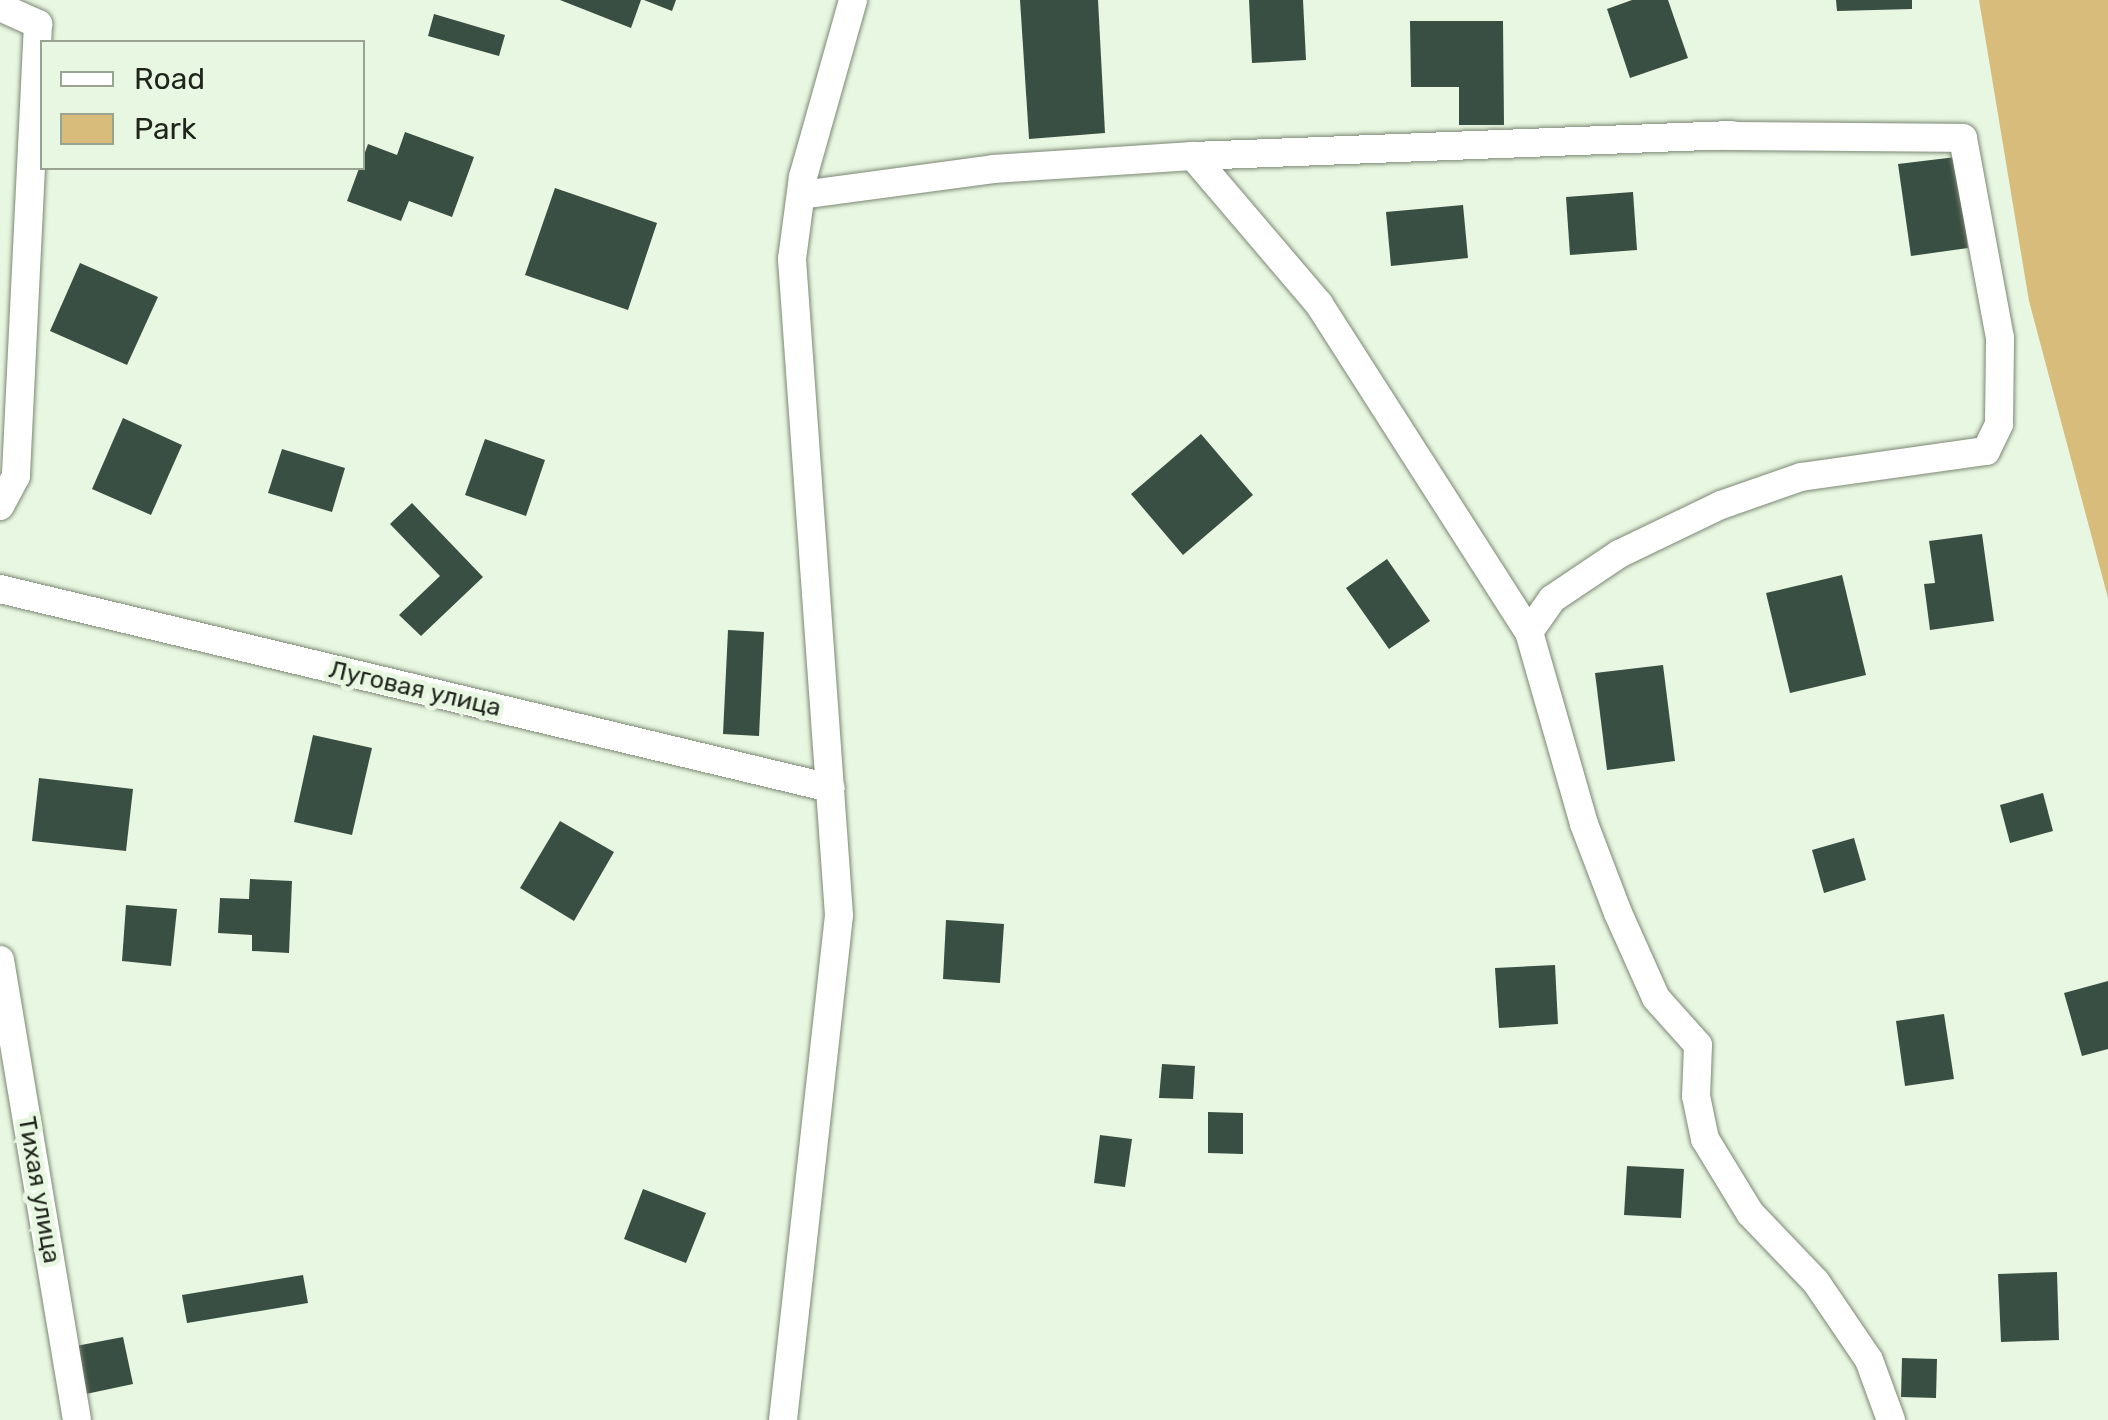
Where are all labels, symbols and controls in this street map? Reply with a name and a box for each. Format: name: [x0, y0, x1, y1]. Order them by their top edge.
legend: [40, 40, 365, 170]
text: Road: [134, 61, 205, 97]
text: Park: [134, 111, 196, 147]
street label: Луговая улица: [326, 655, 504, 723]
street label: Тихая улица: [11, 1114, 67, 1266]

